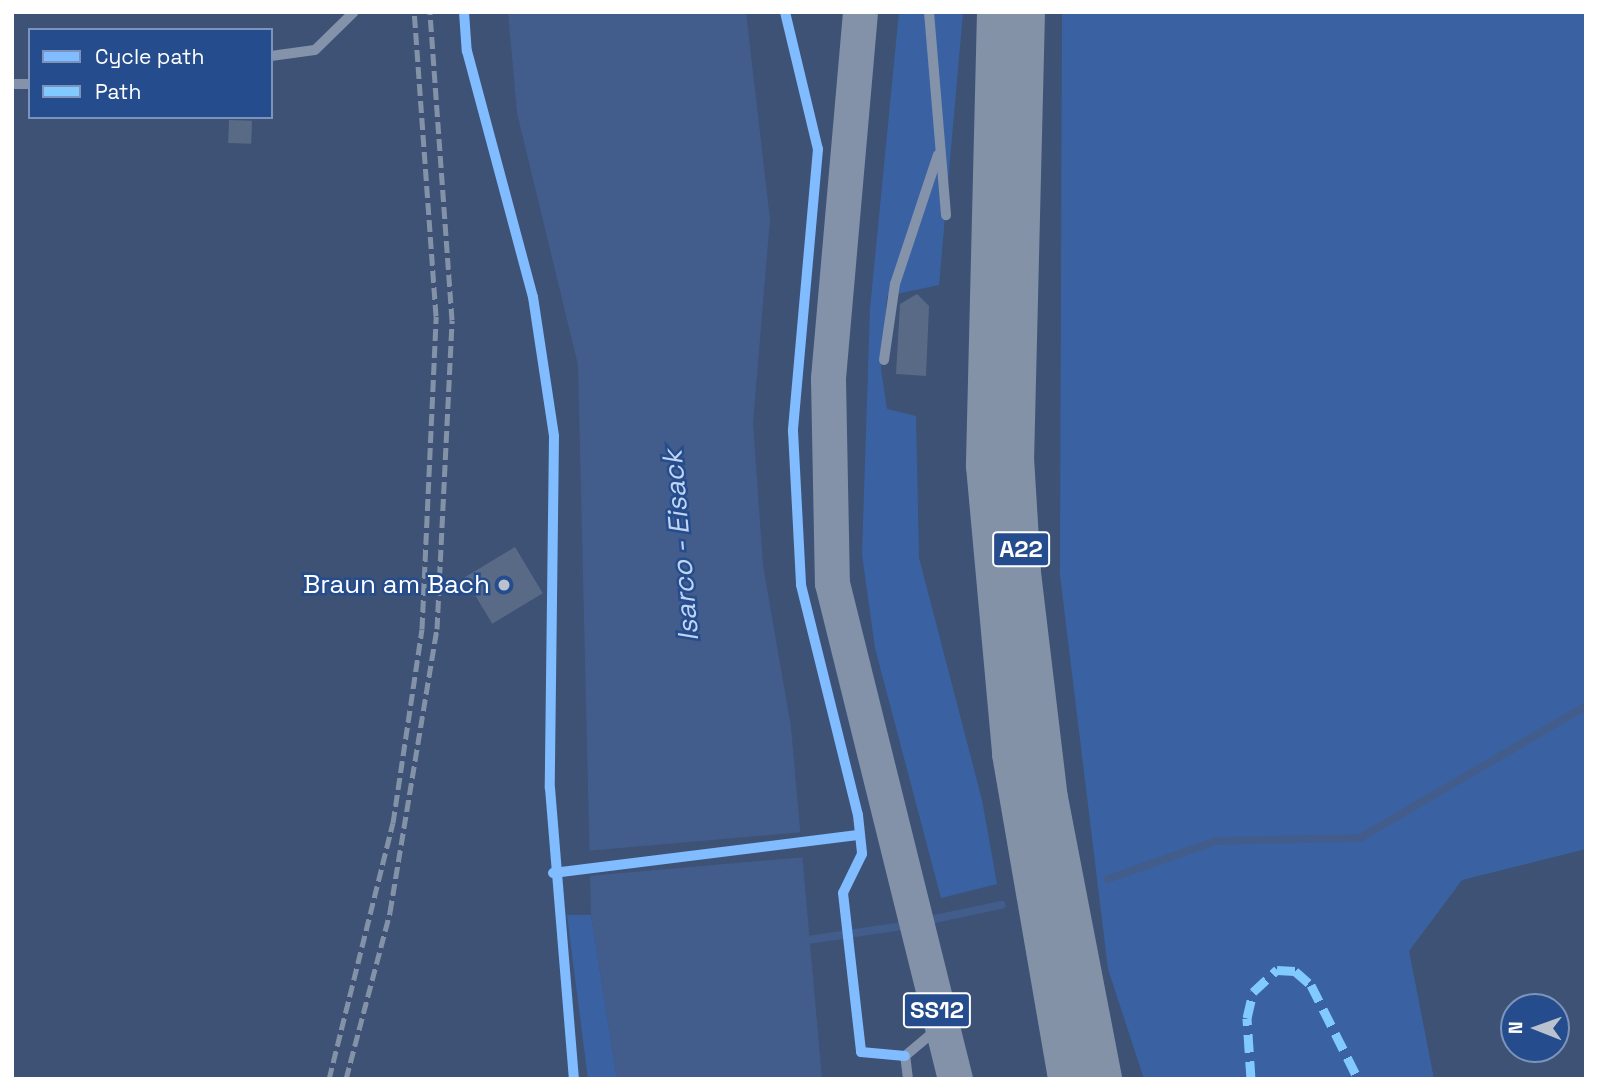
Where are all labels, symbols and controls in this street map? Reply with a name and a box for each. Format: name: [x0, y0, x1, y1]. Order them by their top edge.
legend: [28, 28, 273, 119]
text: Cycle path: [95, 43, 204, 70]
text: Path: [95, 78, 141, 105]
water label: Isarco - Eisack: [655, 448, 705, 644]
road number: A22: [991, 528, 1051, 570]
place label: Braun am Bach: [303, 569, 490, 601]
marker: Braun am Bach: [496, 577, 512, 593]
road number: SS12: [902, 990, 972, 1030]
north arrow: [1500, 993, 1570, 1063]
text: N: [1503, 1021, 1528, 1034]

